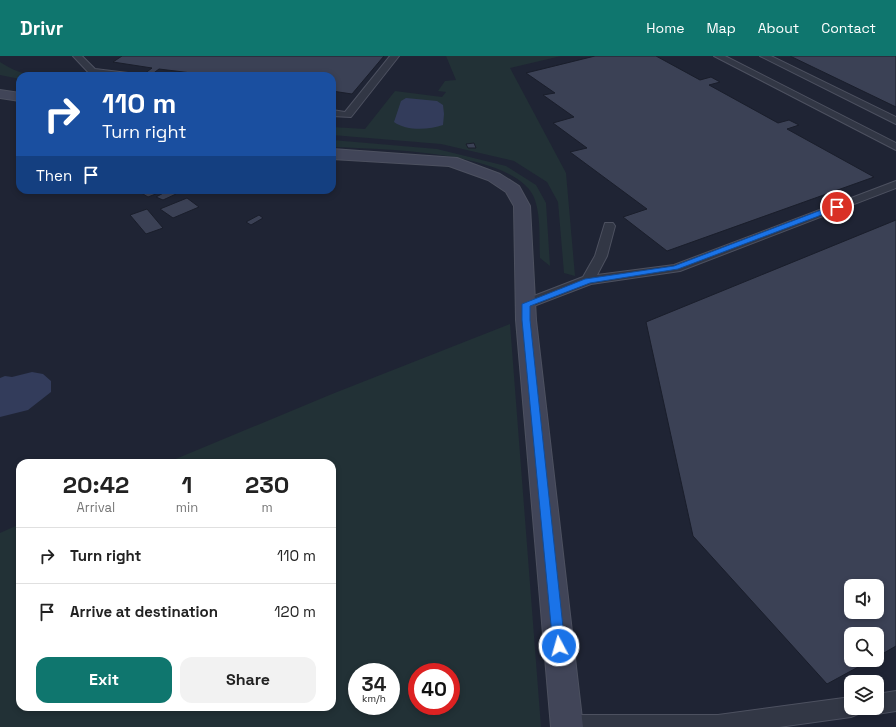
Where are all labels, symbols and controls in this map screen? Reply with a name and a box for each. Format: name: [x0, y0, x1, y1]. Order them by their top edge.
text: Drivr: [20, 16, 63, 41]
text: Home: [646, 19, 684, 37]
text: Map: [706, 19, 736, 37]
text: About: [758, 19, 799, 37]
text: Contact: [821, 19, 876, 37]
text: 110 m: [102, 85, 176, 121]
icon: right: [36, 88, 88, 140]
text: Turn right: [102, 120, 186, 143]
icon: arrive: [80, 164, 102, 186]
text: Then: [36, 166, 72, 185]
pin: [820, 190, 854, 224]
icon: arrive: [826, 196, 848, 218]
text: 20:42: [63, 469, 129, 500]
text: 1: [182, 469, 192, 500]
text: 230: [245, 469, 289, 500]
text: Arrival: [77, 499, 115, 516]
text: min: [176, 499, 198, 516]
text: m: [262, 499, 273, 516]
icon: right: [36, 545, 58, 567]
text: Turn right: [70, 546, 141, 565]
text: 110 m: [277, 546, 316, 565]
map controls: [844, 579, 884, 715]
button: sound: [844, 579, 884, 619]
icon: arrive: [36, 601, 58, 623]
text: Arrive at destination: [70, 602, 218, 621]
text: 120 m: [274, 602, 316, 621]
position arrow: [538, 625, 580, 667]
button: search: [844, 627, 884, 667]
button: Exit: [36, 657, 172, 703]
button: Share: [180, 657, 316, 703]
speed limit sign: 40: [408, 663, 460, 715]
text: 34: [362, 671, 386, 697]
button: layers: [844, 675, 884, 715]
text: km/h: [362, 692, 386, 705]

